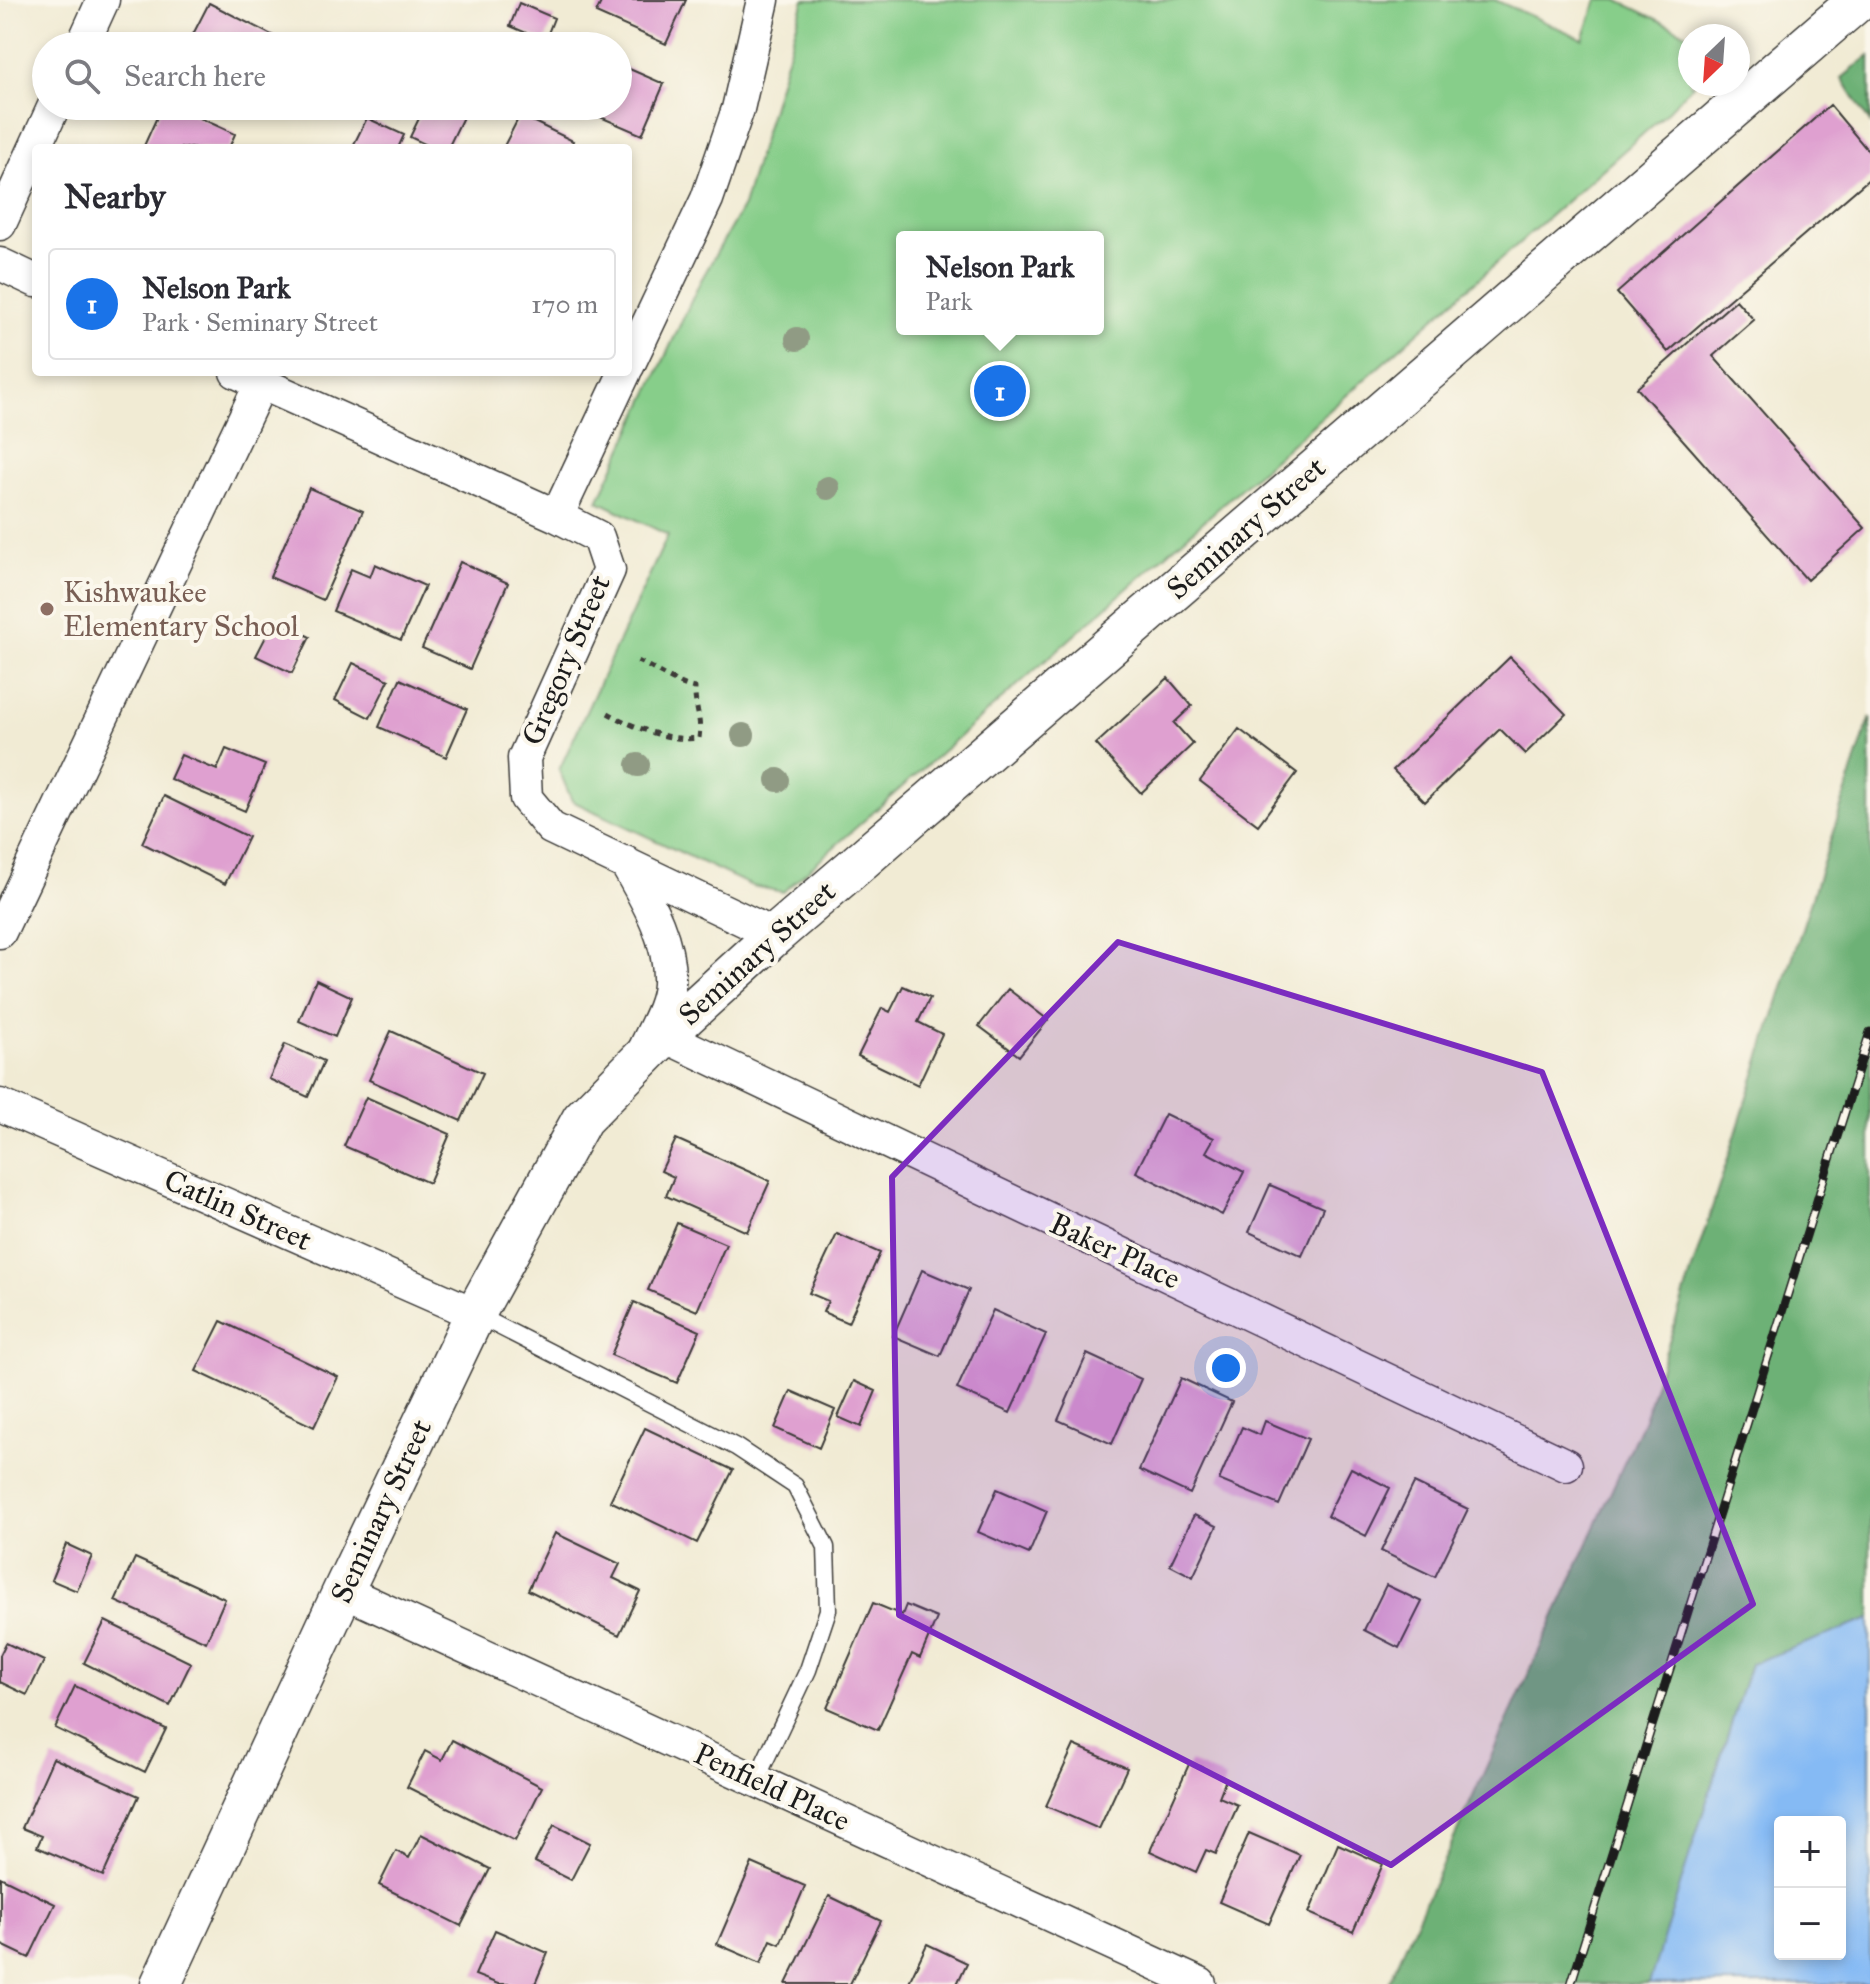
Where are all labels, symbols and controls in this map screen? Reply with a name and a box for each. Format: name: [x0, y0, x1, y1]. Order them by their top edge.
north arrow: [1678, 24, 1750, 96]
search box: [32, 32, 632, 120]
icon: search: [60, 54, 104, 98]
text: Search here: [124, 58, 266, 94]
text: Nearby: [64, 176, 166, 217]
popup: [896, 231, 1104, 335]
text: Nelson Park: [926, 249, 1074, 285]
text: Nelson Park: [142, 270, 291, 306]
text: Park: [926, 285, 973, 317]
text: 1: [87, 288, 97, 320]
text: 170 m: [531, 288, 598, 320]
text: Park · Seminary Street: [142, 306, 378, 338]
pin: 1: [974, 361, 1026, 421]
street label: Seminary Street: [1159, 449, 1333, 607]
street label: Gregory Street: [514, 569, 618, 750]
place label: Kishwaukee Elementary School: [63, 574, 300, 644]
marker: Kishwaukee Elementary School: [38, 600, 56, 618]
street label: Seminary Street: [671, 873, 843, 1033]
street label: Catlin Street: [159, 1162, 318, 1259]
street label: Baker Place: [1044, 1205, 1186, 1297]
your location: [1206, 1348, 1246, 1388]
street label: Seminary Street: [323, 1413, 439, 1609]
street label: Penfield Place: [688, 1735, 856, 1839]
map controls: [1774, 1816, 1846, 1960]
button: +: [1774, 1816, 1846, 1888]
button: −: [1774, 1888, 1846, 1960]

